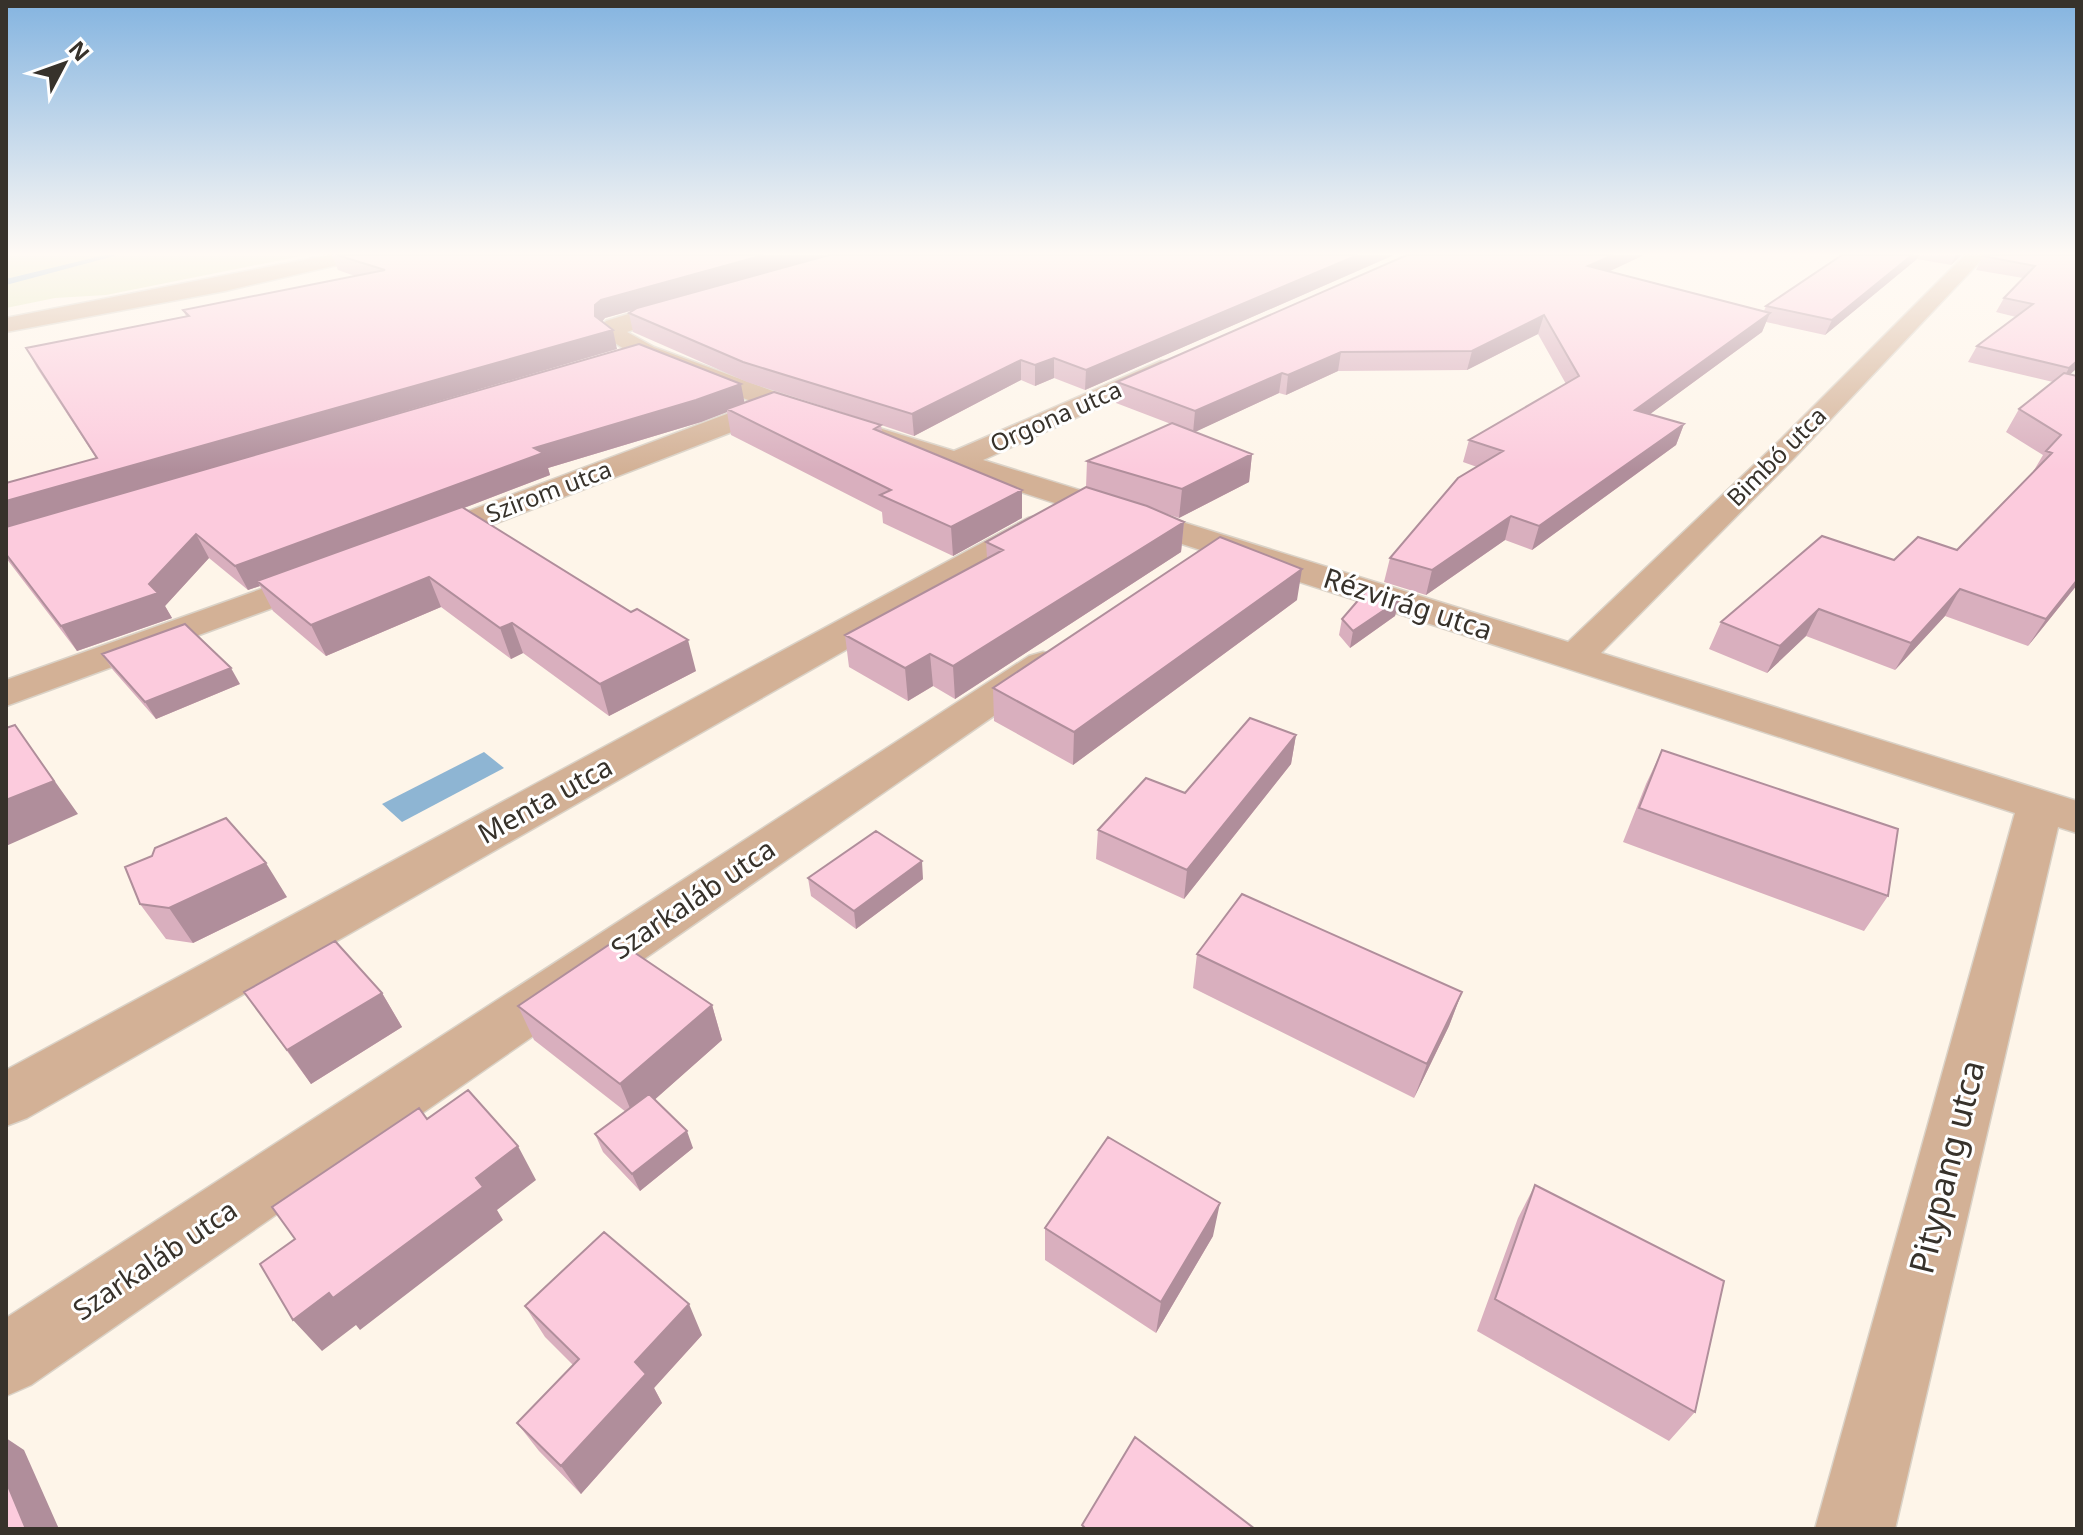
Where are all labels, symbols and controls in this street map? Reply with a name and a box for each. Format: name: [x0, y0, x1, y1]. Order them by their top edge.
north arrow: [24, 24, 104, 104]
text: N: [63, 34, 97, 67]
street label: Orgona utca: [984, 372, 1126, 459]
street label: Bimbó utca: [1719, 399, 1833, 513]
street label: Szirom utca: [481, 452, 616, 530]
street label: Rézvirág utca: [1319, 558, 1498, 648]
street label: Menta utca: [471, 747, 619, 852]
street label: Szarkaláb utca: [603, 829, 782, 967]
street label: Pitypang utca: [1897, 1055, 1995, 1278]
street label: Szarkaláb utca: [65, 1190, 244, 1328]

